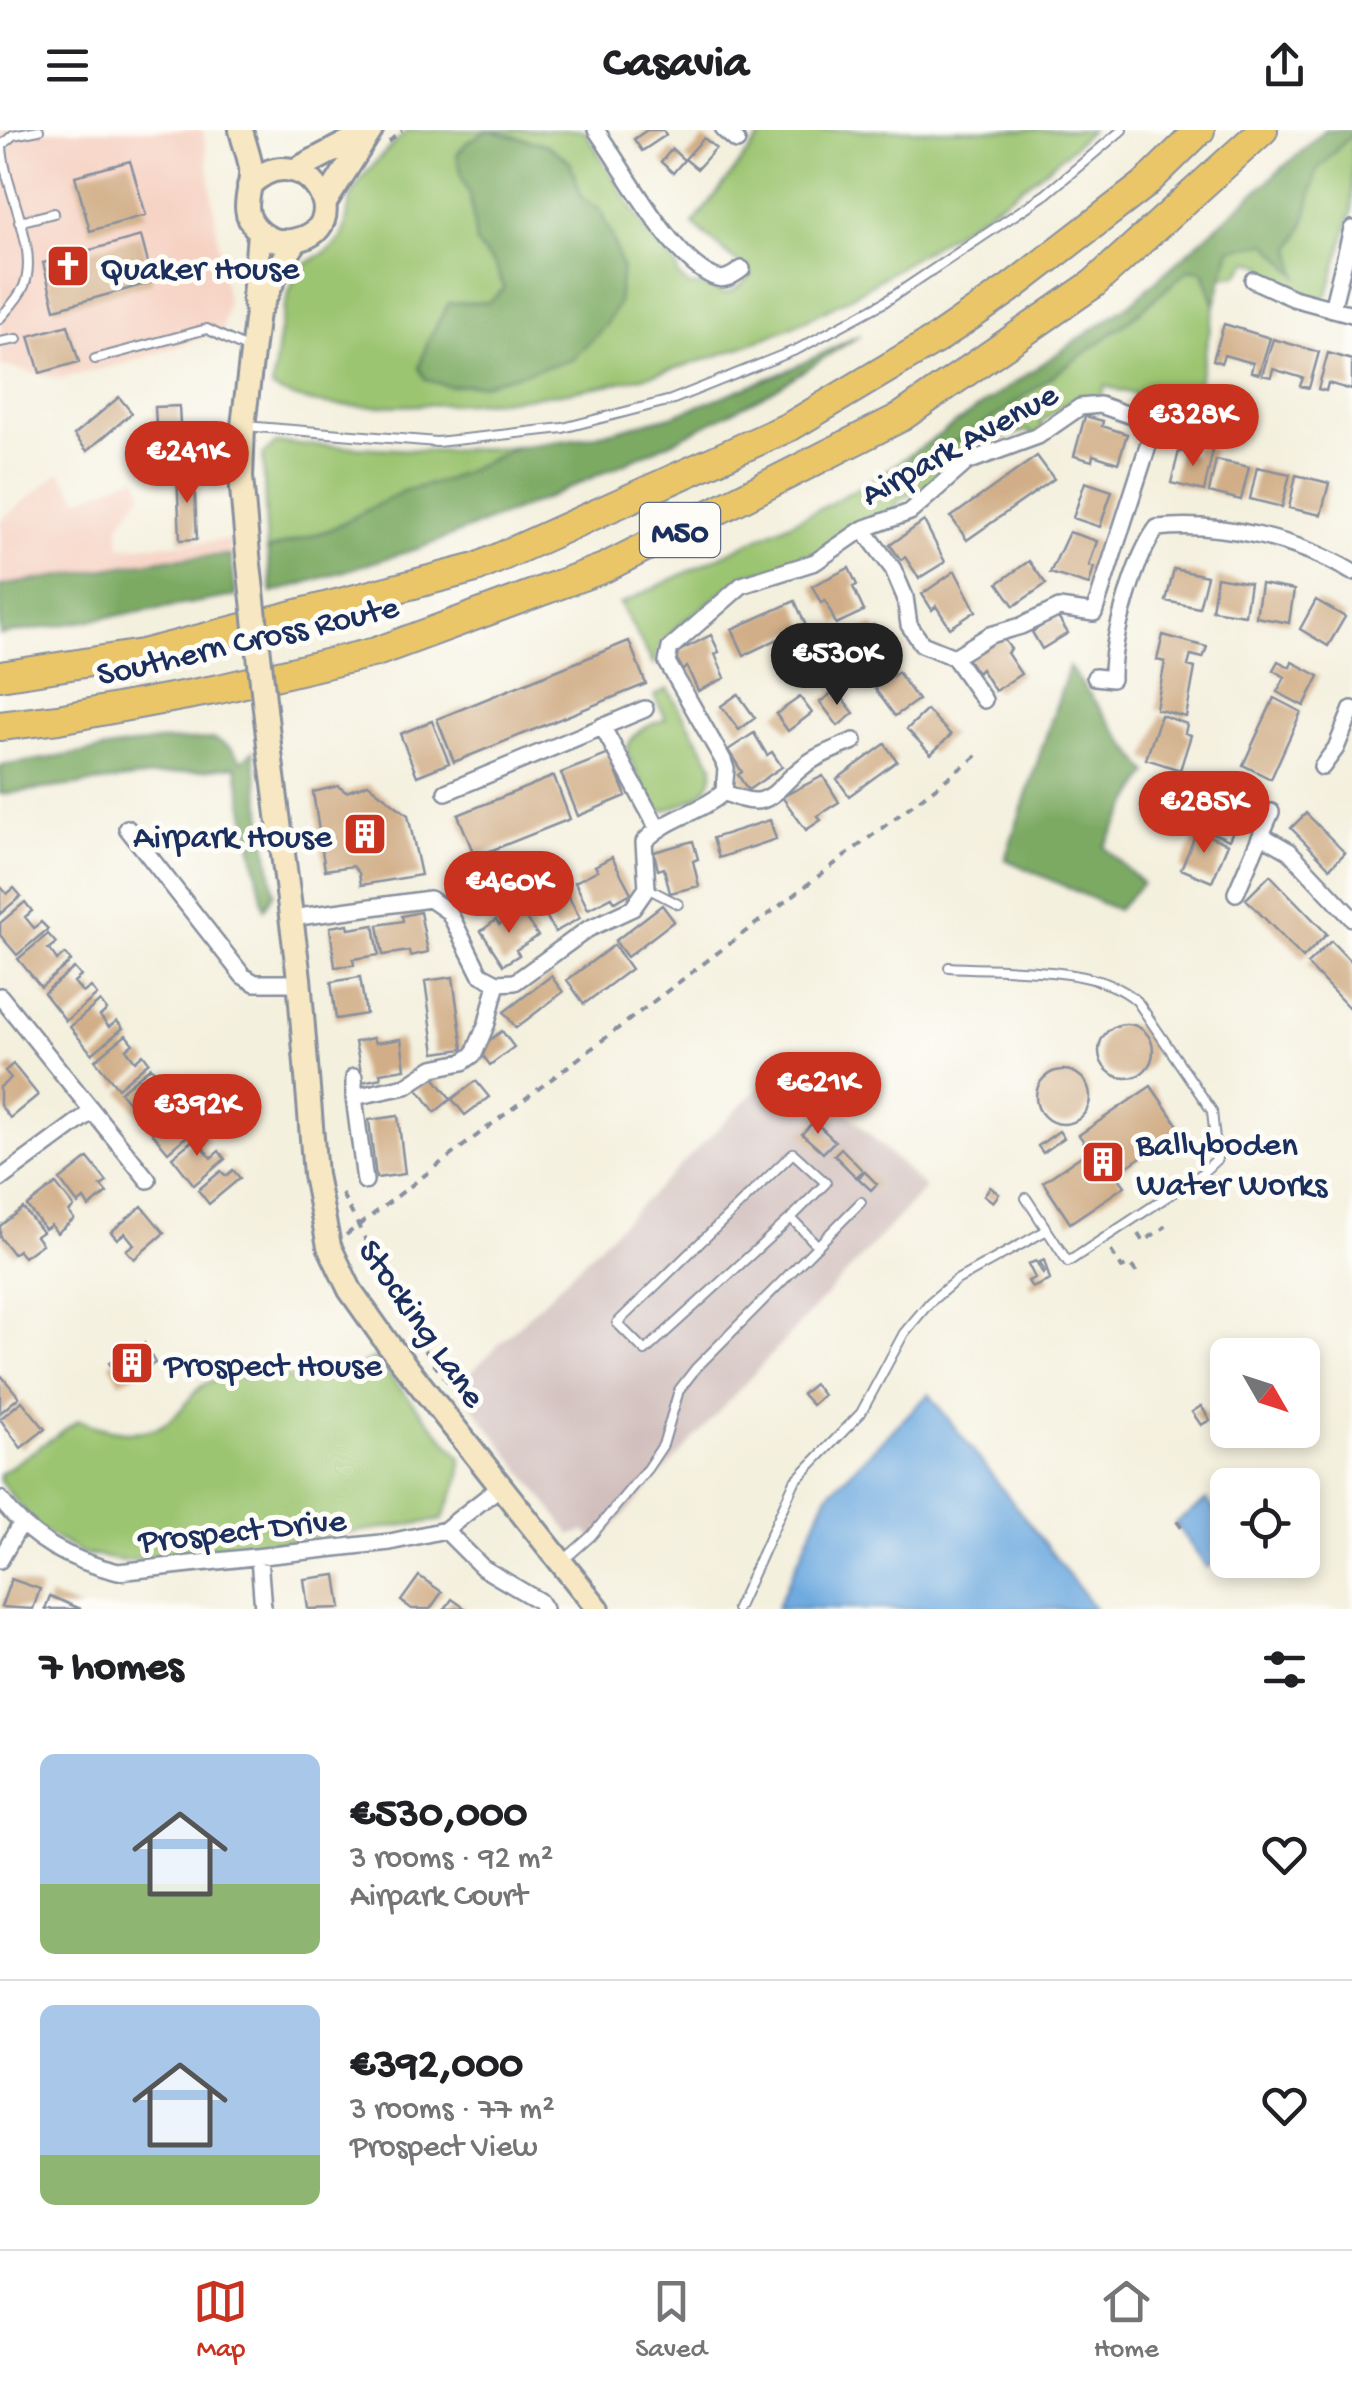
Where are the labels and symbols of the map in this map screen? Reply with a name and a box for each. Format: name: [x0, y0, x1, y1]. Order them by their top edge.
church icon: Quaker House: [45, 243, 91, 289]
place label: Quaker House: [100, 251, 300, 292]
street label: Airpark Avenue: [855, 375, 1067, 518]
pin: €328K: [1123, 384, 1263, 469]
pin: €241K: [117, 421, 257, 506]
road number: M50: [640, 503, 720, 557]
street label: Southern Cross Route: [93, 589, 404, 698]
pin: €530K: [767, 623, 907, 708]
pin: €285K: [1134, 771, 1274, 856]
building icon: Airpark House: [342, 811, 388, 857]
place label: Airpark House: [133, 819, 333, 860]
pin: €460K: [439, 851, 579, 936]
pin: €621K: [748, 1052, 888, 1137]
pin: €392K: [127, 1074, 267, 1159]
place label: Ballyboden Water Works: [1135, 1127, 1328, 1208]
building icon: Ballyboden Water Works: [1080, 1139, 1126, 1185]
street label: Stocking Lane: [347, 1233, 493, 1418]
north arrow: [1210, 1338, 1320, 1448]
building icon: Prospect House: [109, 1340, 155, 1386]
place label: Prospect House: [163, 1348, 383, 1389]
street label: Prospect Drive: [136, 1502, 349, 1565]

